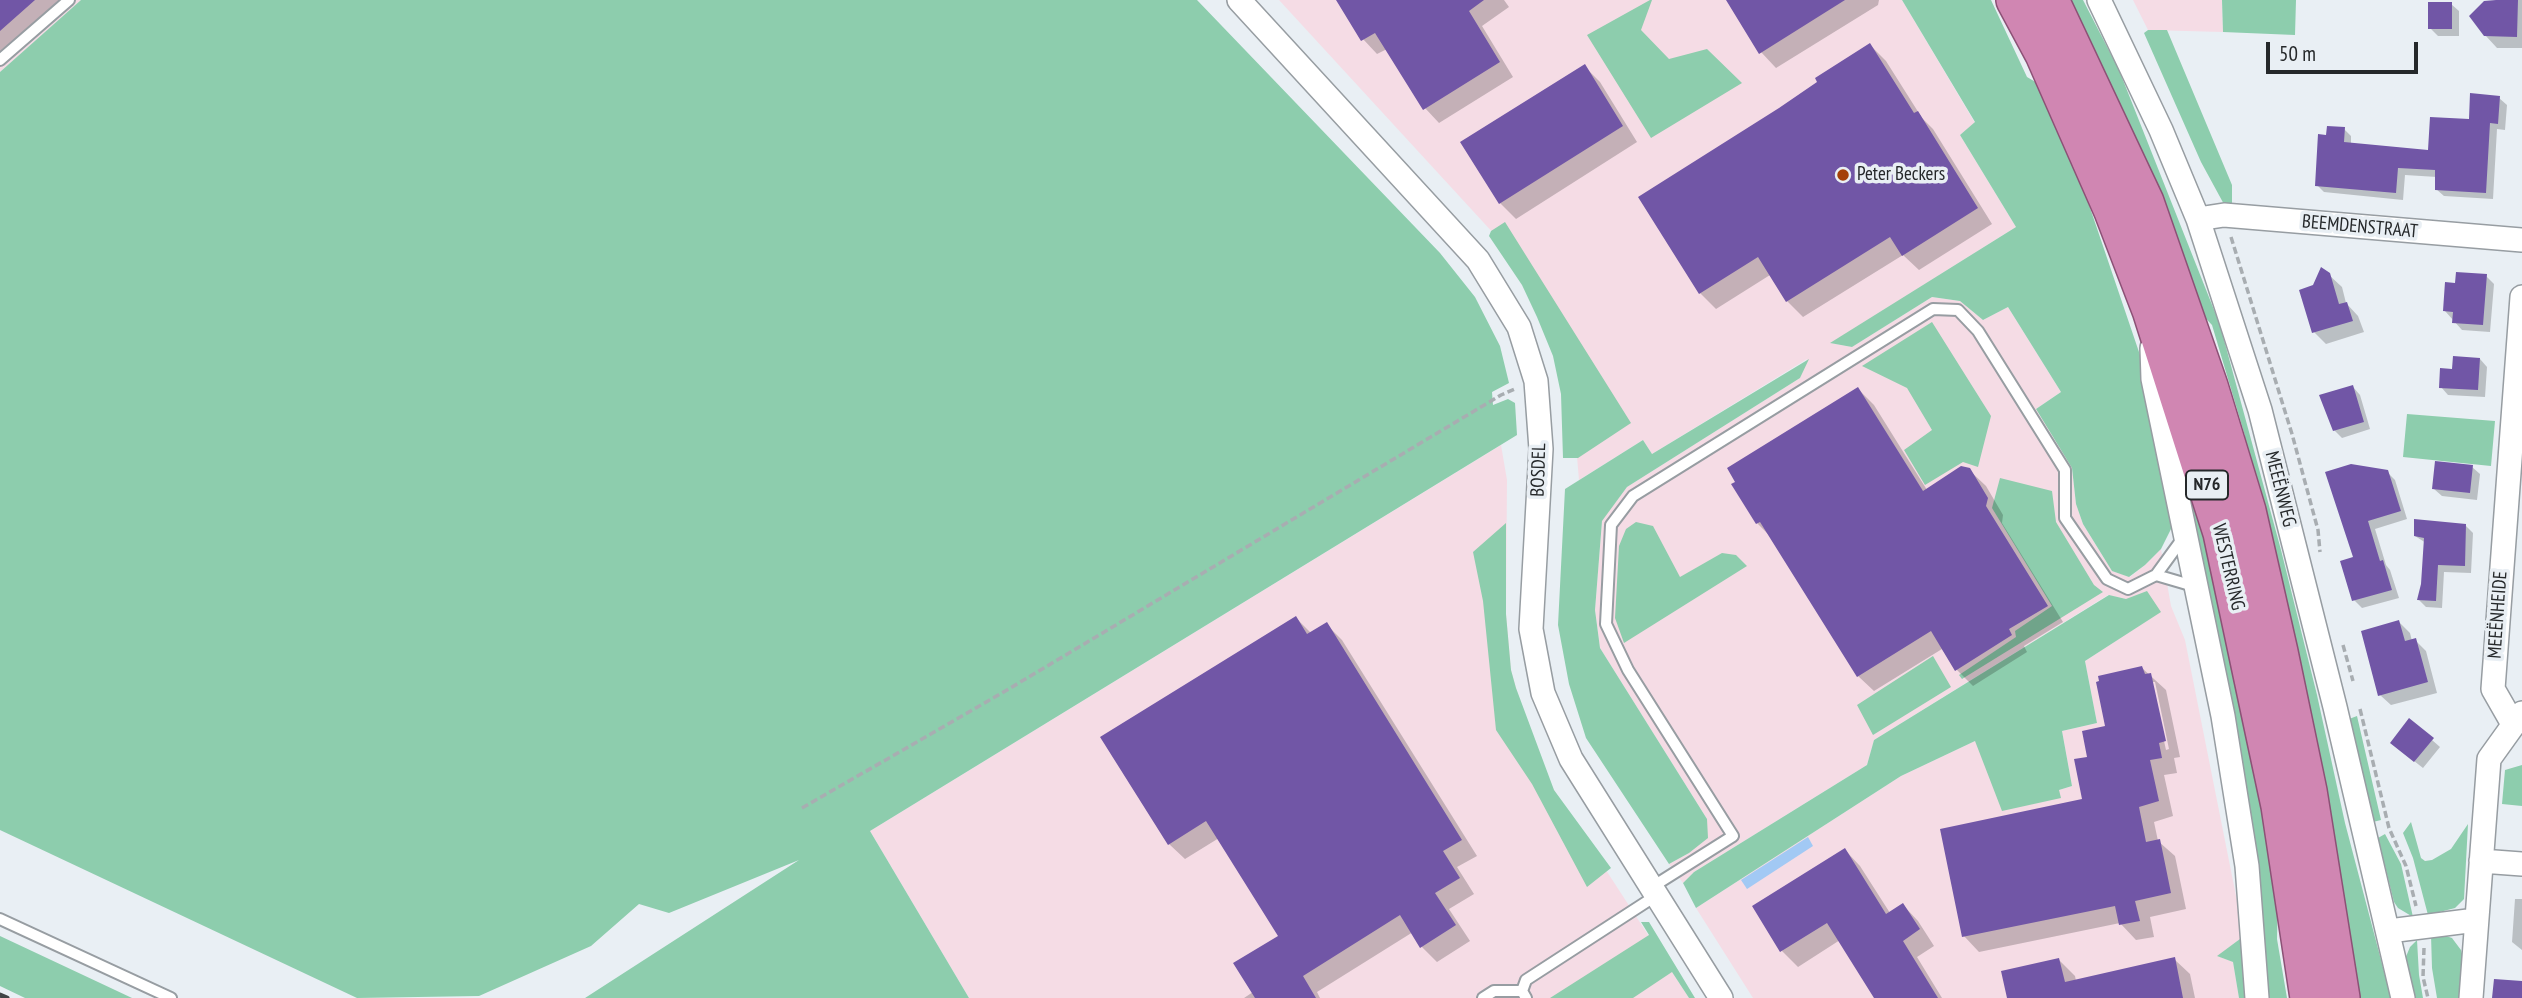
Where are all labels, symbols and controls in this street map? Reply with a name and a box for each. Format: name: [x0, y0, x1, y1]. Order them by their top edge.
scale bar: [2270, 28, 2422, 72]
text: 50 m: [2279, 40, 2316, 67]
place label: Peter Beckers: [1857, 164, 1945, 186]
marker: Peter Beckers: [1835, 167, 1851, 183]
street label: BEEMDENSTRAAT: [2301, 211, 2419, 243]
street label: BOSDEL: [1527, 443, 1551, 497]
street label: MEEËNWEG: [2260, 449, 2300, 529]
road number: N76: [2186, 471, 2228, 500]
street label: WESTERRING: [2207, 522, 2249, 612]
street label: MEEËNHEIDE: [2484, 570, 2512, 660]

